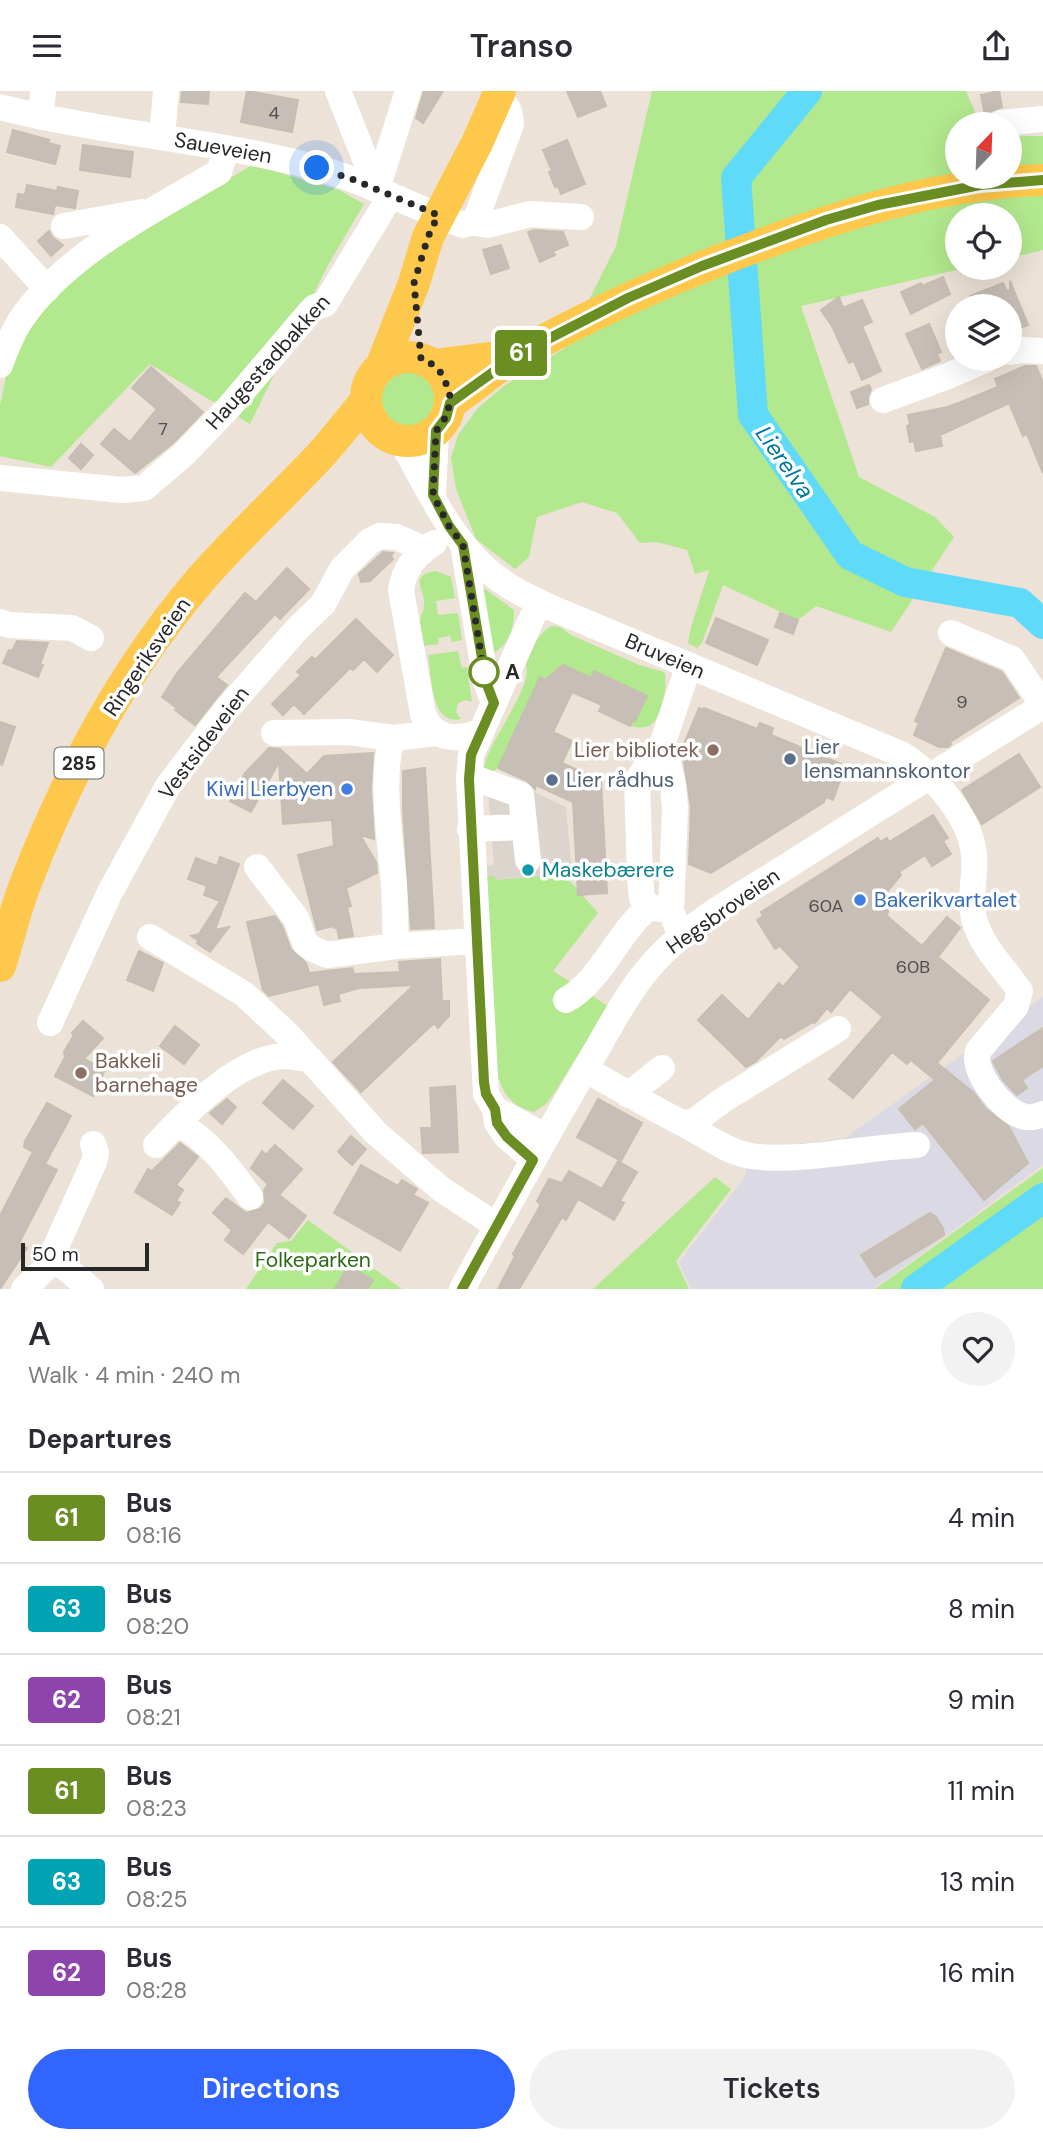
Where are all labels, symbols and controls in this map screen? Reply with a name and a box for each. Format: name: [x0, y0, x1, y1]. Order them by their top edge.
text: Transo: [470, 25, 573, 67]
icon: menu: [28, 27, 66, 65]
icon: share: [977, 27, 1015, 65]
house number: 4: [269, 101, 280, 125]
north arrow: [945, 112, 1022, 189]
map controls: [945, 112, 1022, 371]
street label: Saueveien: [172, 126, 274, 170]
your location: [299, 150, 334, 185]
button: locate: [945, 203, 1022, 280]
street label: Haugestadbakken: [200, 288, 336, 436]
button: layers: [945, 294, 1022, 371]
line badge: 61: [490, 330, 552, 376]
text: 61: [509, 337, 533, 368]
house number: 7: [158, 417, 168, 441]
water label: Lierelva: [749, 420, 821, 504]
street label: Ringeriksveien: [97, 592, 197, 722]
street label: Bruveien: [621, 627, 709, 685]
marker: A: [469, 657, 499, 687]
place label: A: [505, 658, 520, 686]
street label: Vestsideveien: [152, 681, 256, 805]
house number: 9: [956, 690, 968, 714]
place label: Lier lensmannskontor: [804, 733, 971, 785]
place label: Lier bibliotek: [574, 736, 699, 764]
marker: Lier bibliotek: [705, 742, 721, 758]
road number: 285: [55, 747, 104, 779]
marker: Lier lensmannskontor: [782, 751, 798, 767]
place label: Lier rådhus: [566, 766, 674, 794]
marker: Lier rådhus: [544, 772, 560, 788]
place label: Kiwi Lierbyen: [206, 775, 333, 803]
marker: Kiwi Lierbyen: [339, 781, 355, 797]
place label: Maskebærere: [542, 856, 674, 884]
marker: Maskebærere: [520, 862, 536, 878]
street label: Hegsbroveien: [661, 862, 785, 960]
place label: Bakerikvartalet: [874, 886, 1017, 914]
marker: Bakerikvartalet: [852, 892, 868, 908]
house number: 60A: [809, 894, 843, 918]
house number: 60B: [896, 955, 930, 979]
place label: Bakkeli barnehage: [95, 1047, 198, 1099]
marker: Bakkeli barnehage: [73, 1065, 89, 1081]
scale bar: [21, 1240, 149, 1272]
text: 50 m: [32, 1242, 79, 1267]
park label: Folkeparken: [255, 1246, 371, 1274]
text: A: [28, 1312, 51, 1355]
button: heart: [941, 1312, 1015, 1386]
text: Walk · 4 min · 240 m: [28, 1360, 240, 1390]
text: Departures: [28, 1422, 172, 1456]
text: Bus: [126, 1486, 172, 1520]
text: 4 min: [948, 1501, 1015, 1535]
text: 61: [55, 1502, 78, 1533]
text: 08:16: [126, 1520, 182, 1550]
text: Bus: [126, 1577, 172, 1611]
text: 8 min: [948, 1592, 1015, 1626]
text: 63: [52, 1593, 81, 1624]
text: 08:20: [126, 1611, 189, 1641]
text: Bus: [126, 1668, 172, 1702]
text: 9 min: [947, 1683, 1015, 1717]
text: 62: [52, 1684, 81, 1715]
text: 08:21: [126, 1702, 181, 1732]
text: Bus: [126, 1759, 172, 1793]
text: 11 min: [948, 1774, 1015, 1808]
text: 61: [55, 1775, 78, 1806]
text: 08:23: [126, 1793, 187, 1823]
text: Bus: [126, 1850, 172, 1884]
text: 13 min: [940, 1865, 1015, 1899]
text: 63: [52, 1866, 81, 1897]
text: 08:25: [126, 1884, 188, 1914]
text: Bus: [126, 1941, 172, 1975]
text: 16 min: [939, 1956, 1015, 1990]
text: 62: [52, 1957, 81, 1988]
text: 08:28: [126, 1975, 187, 2005]
button: Directions: [28, 2049, 515, 2129]
button: Tickets: [529, 2049, 1015, 2129]

